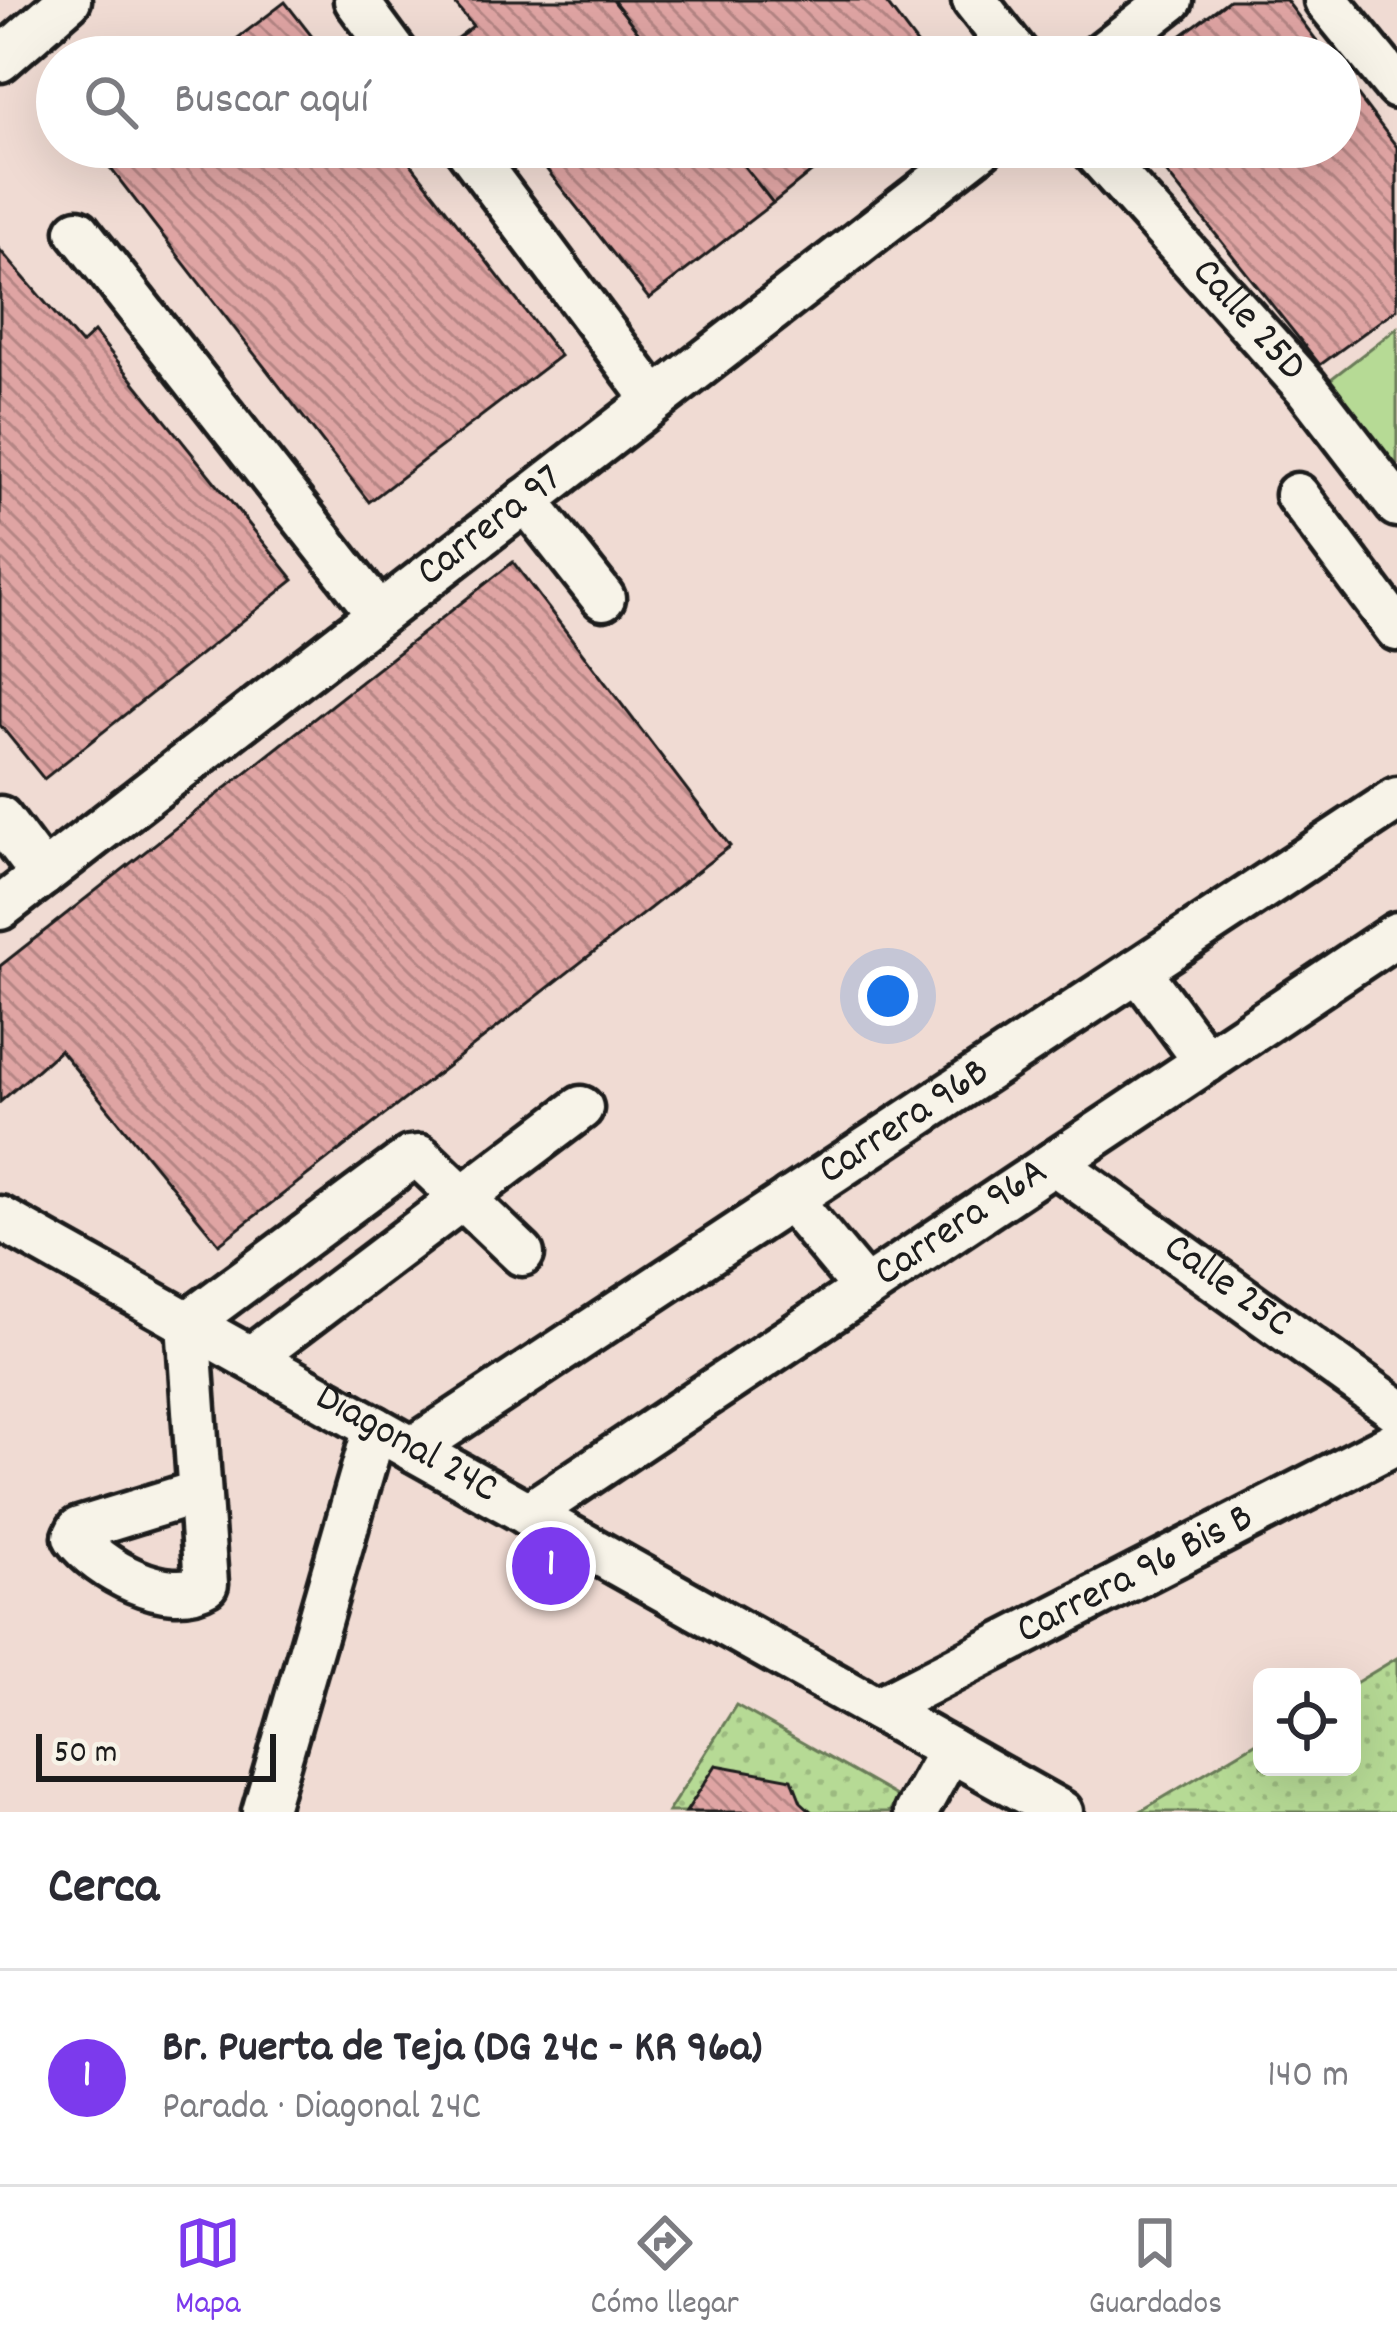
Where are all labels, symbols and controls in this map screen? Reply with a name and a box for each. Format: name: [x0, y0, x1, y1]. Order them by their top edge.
search box: [36, 36, 1361, 168]
icon: search: [78, 69, 144, 135]
text: Buscar aquí: [174, 70, 369, 134]
street label: Calle 25D: [1175, 246, 1319, 396]
street label: Carrera 97: [405, 452, 577, 604]
your location: [858, 966, 918, 1026]
street label: Carrera 96B: [807, 1045, 1003, 1202]
street label: Carrera 96A: [863, 1144, 1061, 1304]
street label: Calle 25C: [1150, 1220, 1304, 1355]
street label: Diagonal 24C: [303, 1370, 508, 1521]
street label: Carrera 96 Bis B: [1007, 1490, 1265, 1662]
pin: 1: [512, 1521, 590, 1611]
map controls: [1253, 1668, 1361, 1776]
button: locate: [1253, 1668, 1361, 1776]
scale bar: [36, 1728, 276, 1781]
text: 50 m: [54, 1731, 118, 1778]
text: Cerca: [48, 1854, 159, 1926]
text: Br. Puerta de Teja (DG 24c - KR 96a): [162, 2018, 762, 2082]
text: 1: [83, 2050, 91, 2105]
text: 140 m: [1267, 2050, 1349, 2105]
text: Parada · Diagonal 24C: [162, 2082, 481, 2137]
tab: Mapa: [175, 2210, 241, 2329]
tab: Cómo llegar: [591, 2210, 739, 2329]
tab: Guardados: [1089, 2210, 1222, 2329]

